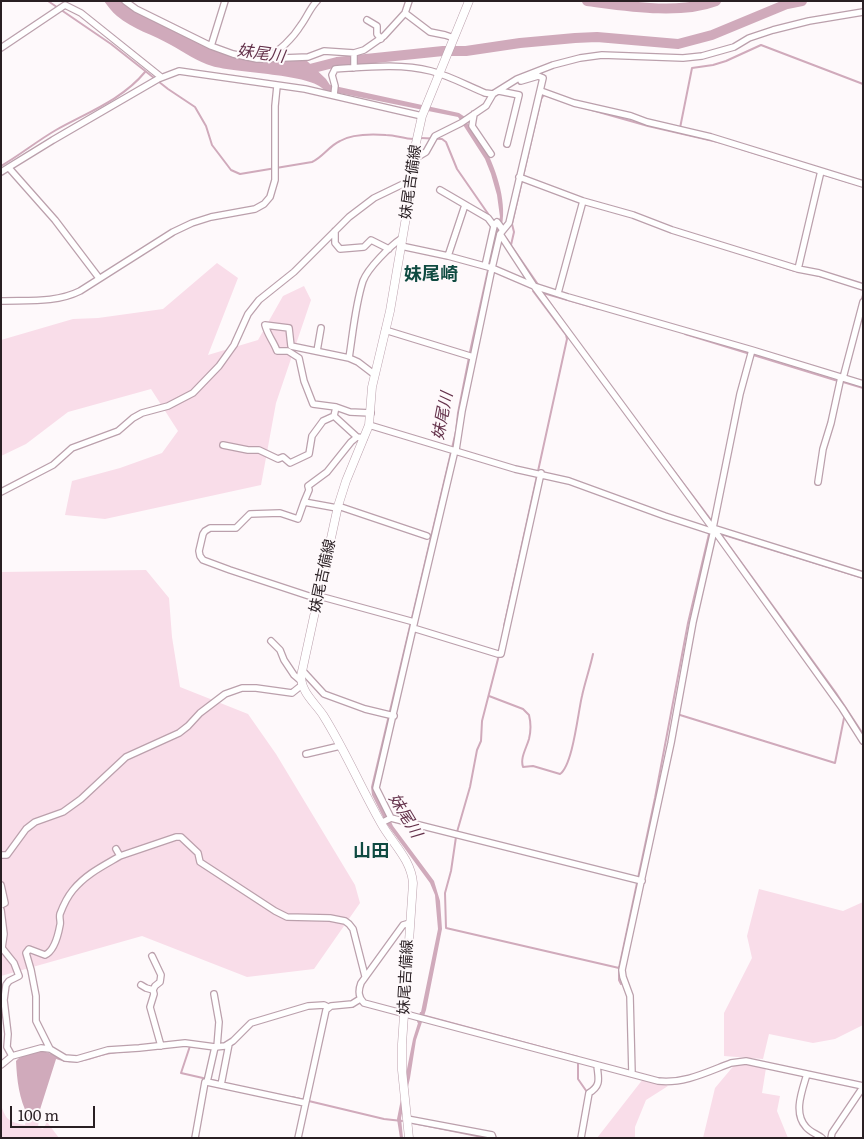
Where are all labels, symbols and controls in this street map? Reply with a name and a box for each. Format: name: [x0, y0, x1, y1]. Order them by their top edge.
water label: 妹尾川: [236, 41, 286, 67]
street label: 妹尾吉備線: [397, 144, 425, 220]
district label: 妹尾崎: [404, 264, 458, 286]
water label: 妹尾川: [429, 391, 457, 441]
street label: 妹尾吉備線: [306, 537, 340, 615]
water label: 妹尾川: [384, 790, 426, 842]
district label: 山田: [353, 841, 389, 863]
street label: 妹尾吉備線: [395, 939, 417, 1015]
scale bar: [12, 1096, 98, 1128]
text: 100 m: [18, 1103, 59, 1126]

